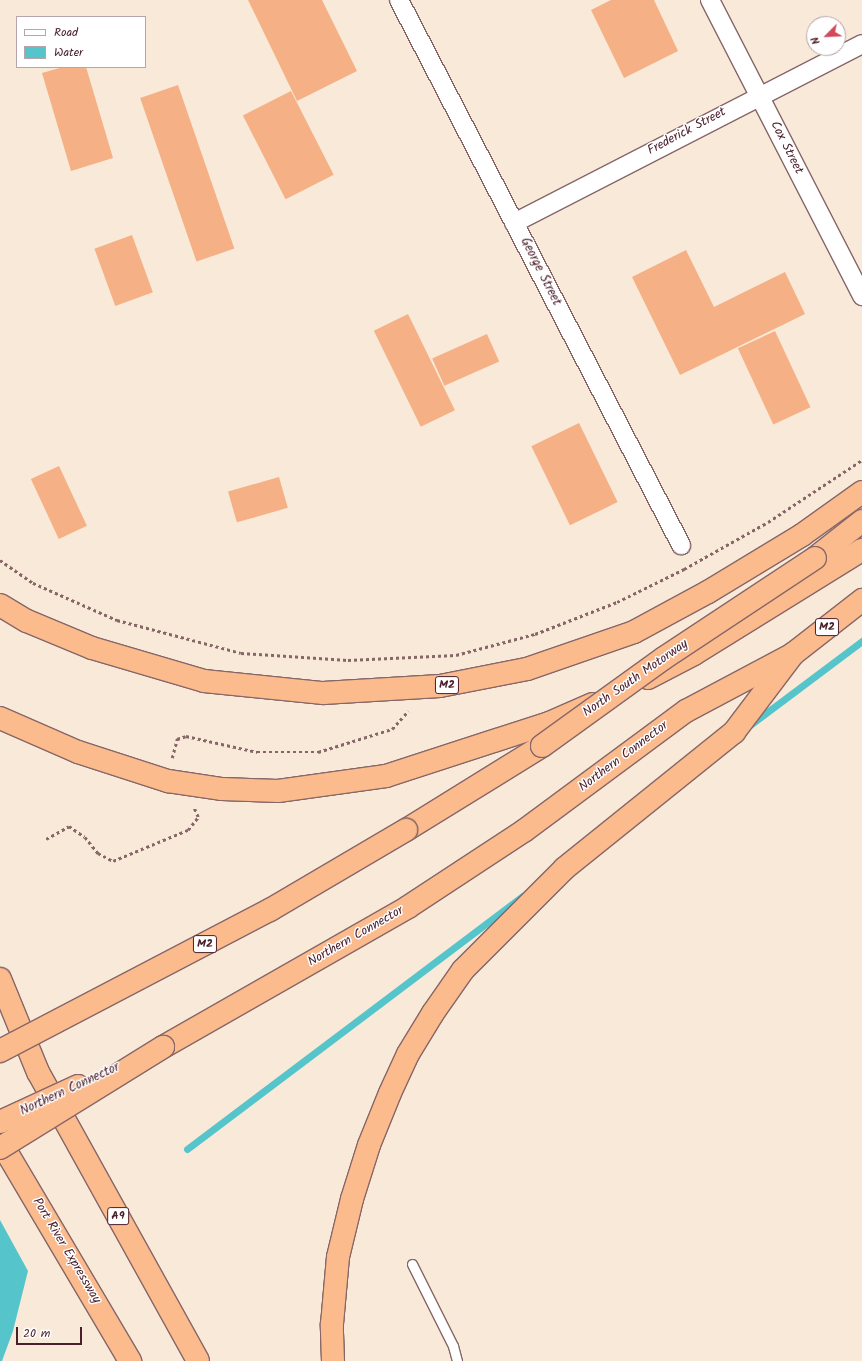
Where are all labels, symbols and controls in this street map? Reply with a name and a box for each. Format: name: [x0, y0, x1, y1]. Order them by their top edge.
legend: [16, 16, 146, 68]
north arrow: [806, 16, 846, 56]
text: Road: [54, 23, 78, 42]
text: N: [806, 34, 826, 47]
text: Water: [54, 43, 83, 62]
street label: Frederick Street: [645, 105, 729, 159]
street label: Cox Street: [766, 119, 806, 177]
street label: George Street: [516, 235, 564, 309]
road number: M2: [814, 617, 840, 637]
street label: North South Motorway: [580, 637, 692, 721]
road number: M2: [434, 675, 460, 695]
street label: Northern Connector: [576, 718, 672, 796]
street label: Northern Connector: [305, 903, 407, 971]
road number: M2: [192, 934, 218, 954]
street label: Northern Connector: [18, 1060, 122, 1120]
street label: Port River Expressway: [28, 1195, 104, 1307]
road number: A9: [107, 1206, 129, 1226]
scale bar: [18, 1319, 84, 1345]
text: 20 m: [23, 1324, 50, 1343]

